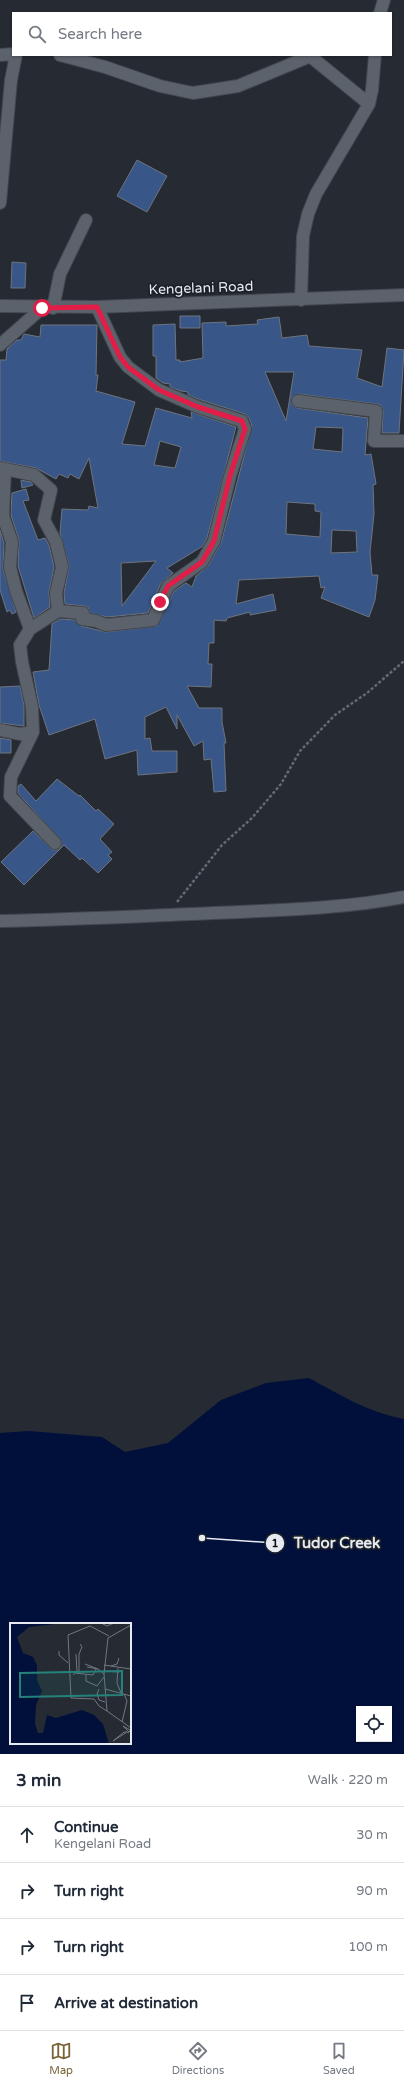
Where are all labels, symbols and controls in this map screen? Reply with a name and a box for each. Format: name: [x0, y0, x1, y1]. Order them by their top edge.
search box: [12, 12, 392, 56]
icon: search: [26, 23, 48, 45]
text: Search here: [58, 25, 142, 43]
street label: Kengelani Road: [148, 278, 254, 298]
route start: [33, 299, 51, 317]
route end: [151, 593, 169, 611]
callout: Tudor Creek: [265, 1529, 388, 1556]
text: Tudor Creek: [293, 1534, 380, 1552]
text: 1: [271, 1536, 279, 1550]
inset map: [10, 1623, 131, 1744]
map controls: [356, 1706, 392, 1742]
button: locate: [356, 1706, 392, 1742]
text: 3 min: [16, 1770, 61, 1791]
text: Walk · 220 m: [308, 1772, 388, 1788]
text: Continue: [54, 1818, 118, 1836]
icon: ahead: [16, 1824, 38, 1846]
text: 30 m: [356, 1827, 388, 1843]
text: Kengelani Road: [54, 1836, 151, 1852]
icon: right: [16, 1880, 38, 1902]
text: Turn right: [54, 1882, 124, 1900]
text: 90 m: [356, 1883, 388, 1899]
icon: right: [16, 1936, 38, 1958]
text: Turn right: [54, 1938, 124, 1956]
text: 100 m: [348, 1939, 388, 1955]
icon: arrive: [16, 1992, 38, 2014]
text: Arrive at destination: [54, 1994, 198, 2012]
tab: Map: [49, 2040, 73, 2077]
tab: Directions: [172, 2040, 224, 2077]
tab: Saved: [323, 2040, 355, 2077]

